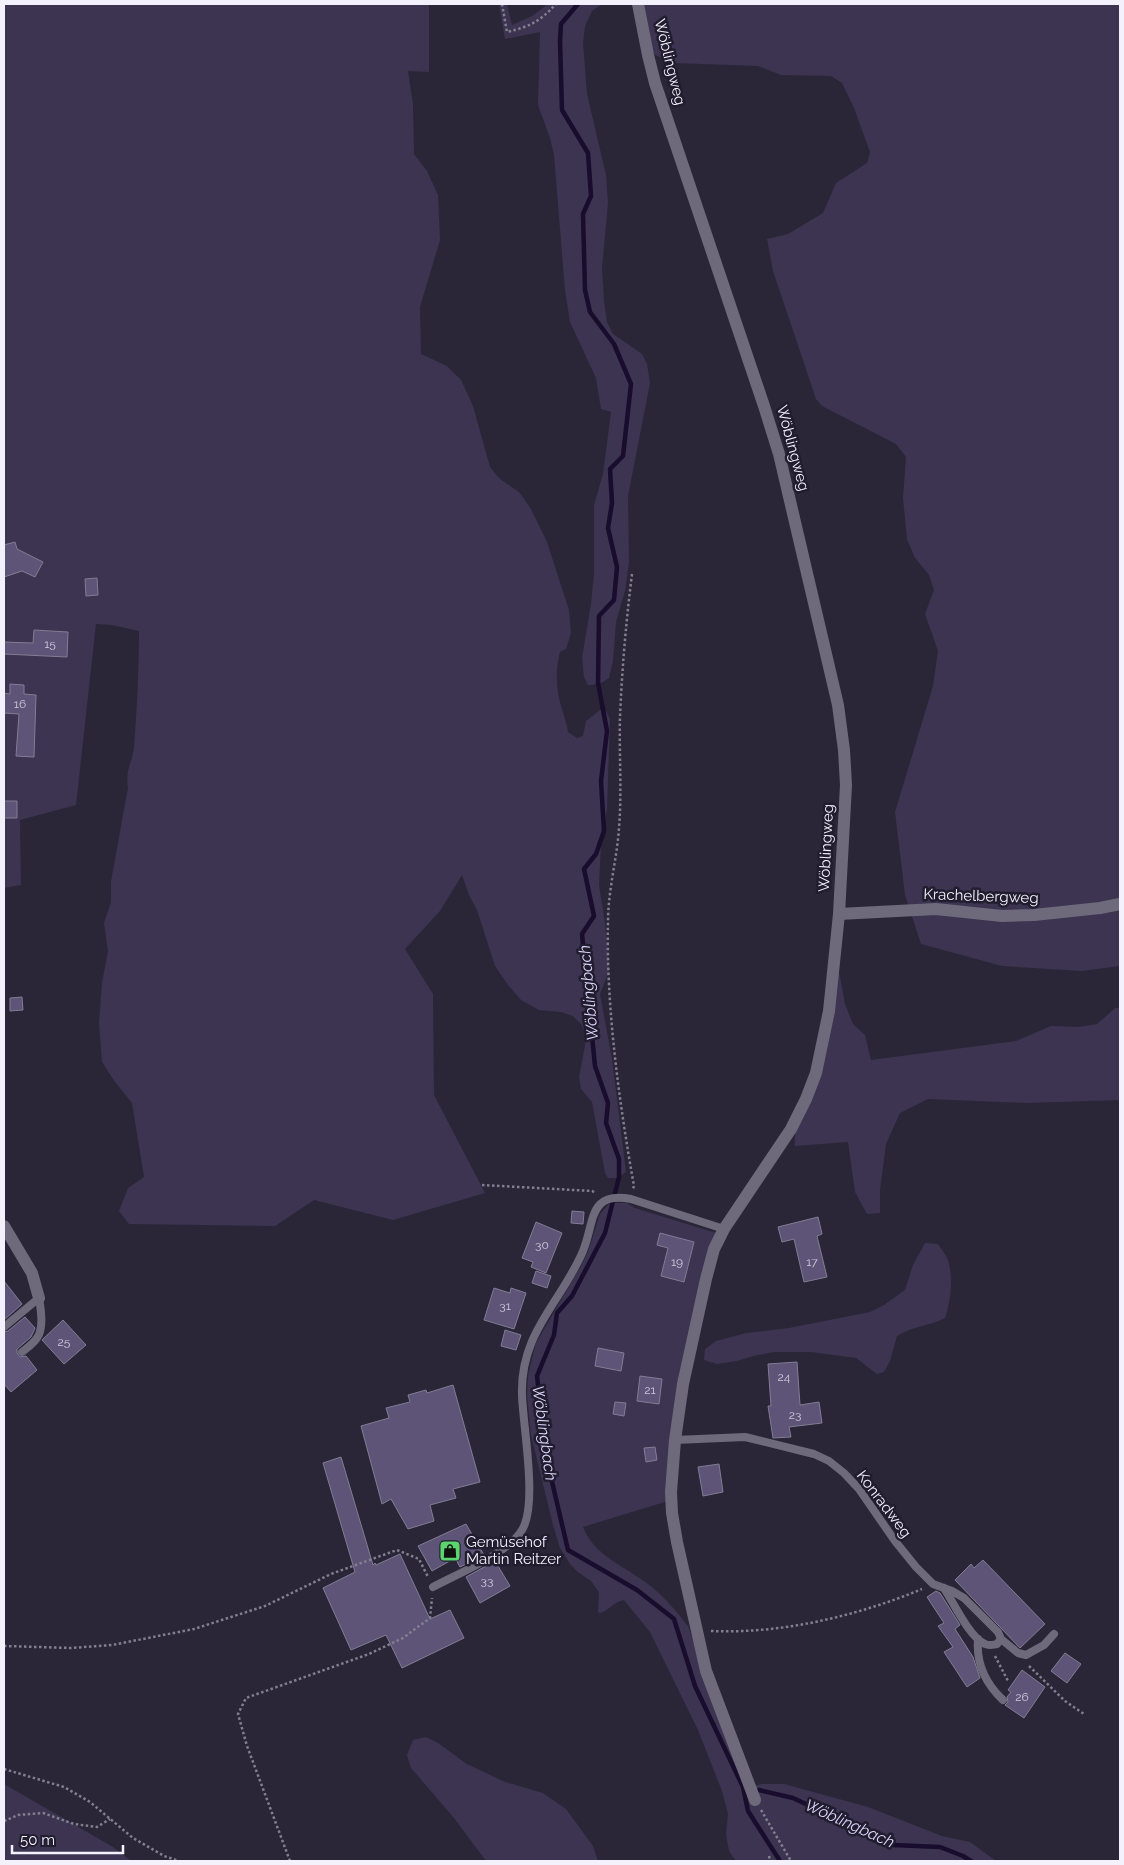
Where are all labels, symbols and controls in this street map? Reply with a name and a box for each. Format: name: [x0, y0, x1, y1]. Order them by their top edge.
street label: Wöblingweg: [651, 17, 689, 107]
street label: Wöblingweg: [773, 403, 813, 493]
house number: 15: [44, 637, 56, 651]
house number: 16: [14, 697, 26, 711]
street label: Wöblingweg: [815, 803, 837, 893]
street label: Krachelbergweg: [923, 885, 1039, 907]
water label: Wöblingbach: [575, 944, 602, 1042]
house number: 30: [535, 1238, 549, 1252]
house number: 19: [671, 1255, 683, 1269]
house number: 17: [806, 1255, 818, 1269]
house number: 31: [499, 1299, 511, 1313]
house number: 25: [58, 1335, 71, 1349]
house number: 24: [778, 1370, 791, 1384]
house number: 21: [644, 1383, 656, 1397]
water label: Wöblingbach: [528, 1384, 561, 1482]
house number: 23: [789, 1408, 801, 1422]
street label: Konradweg: [853, 1467, 915, 1541]
place label: Gemüsehof Martin Reitzer: [466, 1533, 562, 1568]
shop icon: Gemüsehof Martin Reitzer: [438, 1539, 462, 1563]
house number: 33: [481, 1574, 493, 1588]
house number: 26: [1015, 1690, 1029, 1704]
water label: Wöblingbach: [802, 1795, 898, 1852]
scale bar: [12, 1822, 124, 1854]
text: 50 m: [20, 1831, 55, 1849]

